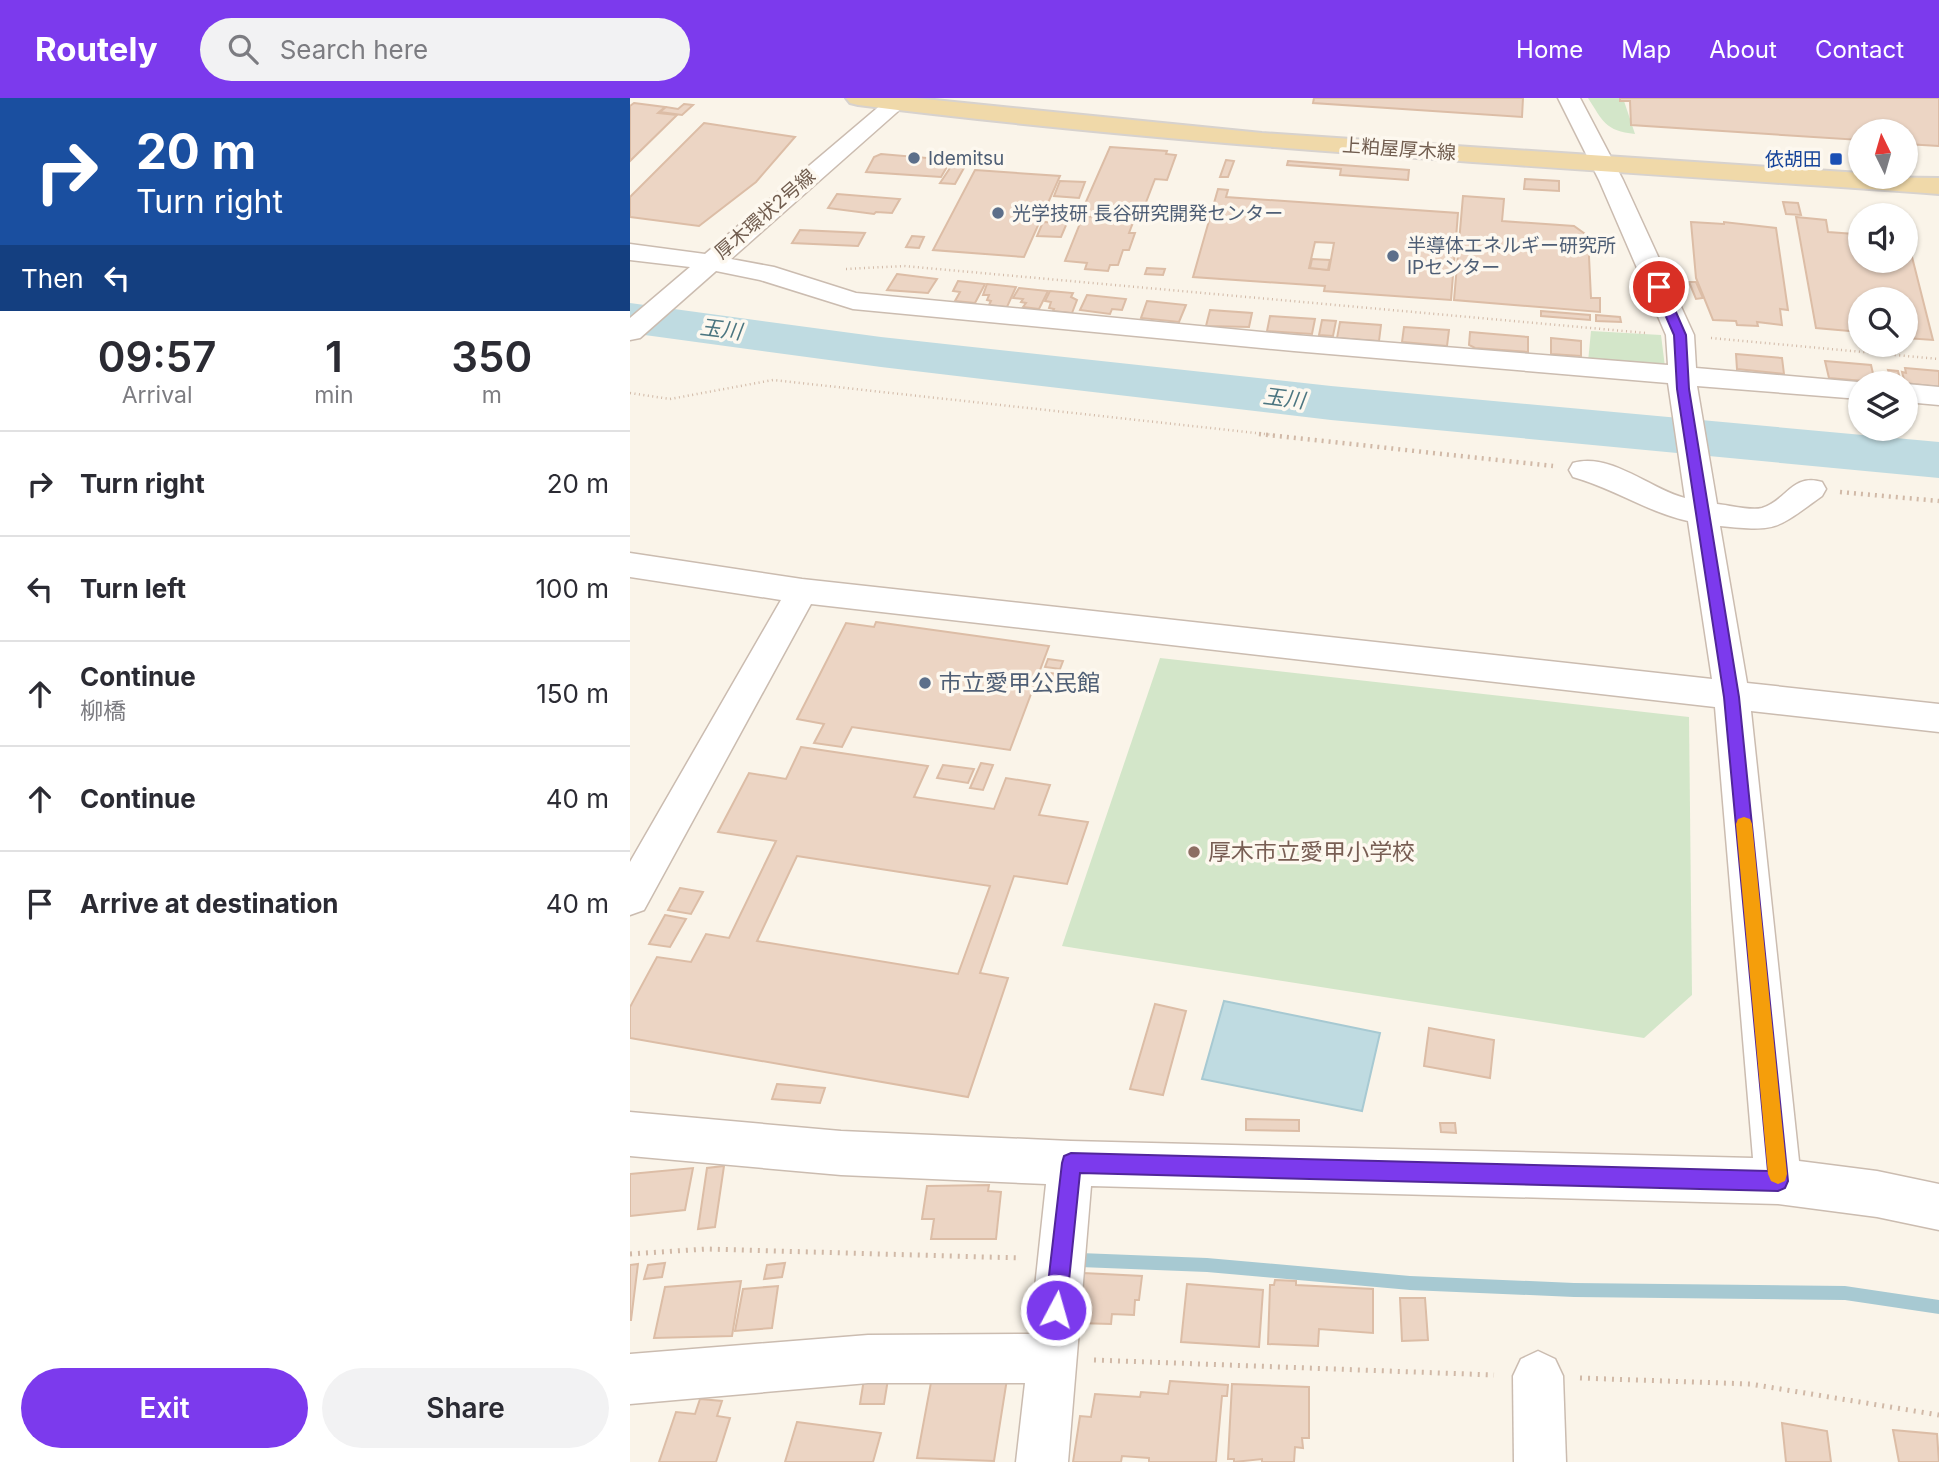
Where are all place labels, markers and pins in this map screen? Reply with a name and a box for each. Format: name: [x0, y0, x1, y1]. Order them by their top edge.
place label: Idemitsu: [928, 147, 1004, 170]
place label: 依胡田: [1765, 148, 1822, 171]
marker: Idemitsu: [906, 150, 922, 166]
marker: 依胡田: [1828, 151, 1844, 167]
place label: 光学技研 長谷研究開発センター: [1012, 202, 1283, 225]
marker: 光学技研 長谷研究開発センター: [990, 205, 1006, 221]
place label: 半導体エネルギー研究所 IPセンター: [1407, 234, 1616, 279]
marker: 半導体エネルギー研究所 IPセンター: [1385, 248, 1401, 264]
pin: [1629, 257, 1689, 317]
place label: 市立愛甲公民館: [939, 669, 1100, 697]
marker: 市立愛甲公民館: [917, 675, 933, 691]
place label: 厚木市立愛甲小学校: [1208, 838, 1415, 866]
marker: 厚木市立愛甲小学校: [1186, 844, 1202, 860]

